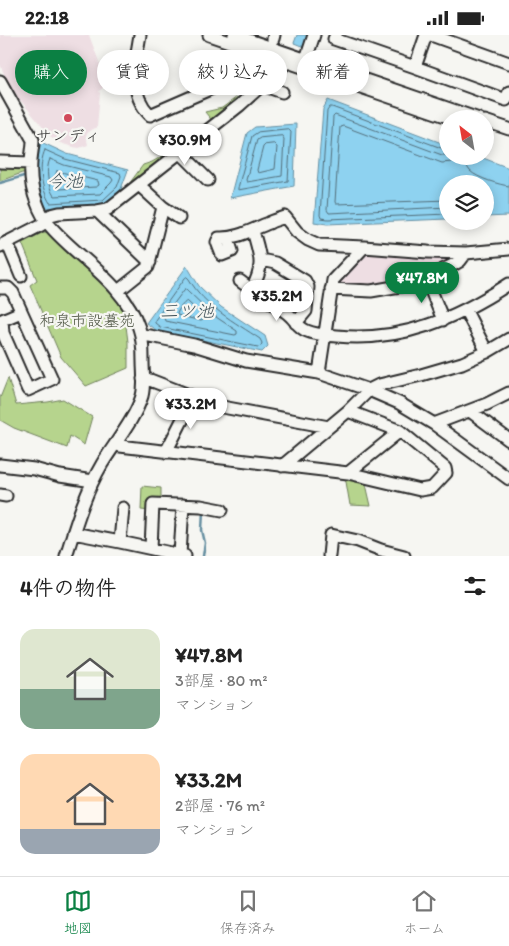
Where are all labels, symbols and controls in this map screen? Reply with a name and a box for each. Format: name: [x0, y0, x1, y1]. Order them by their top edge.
text: 22:18: [25, 6, 69, 29]
chip: 購入: [15, 50, 87, 95]
chip: 賃貸: [97, 50, 169, 95]
chip: 絞り込み: [179, 50, 287, 95]
chip: 新着: [297, 50, 369, 95]
north arrow: [439, 110, 494, 165]
map controls: [439, 110, 494, 230]
marker: サンディ: [62, 112, 74, 124]
pin: ¥30.9M: [144, 123, 226, 166]
place label: サンディ: [36, 126, 100, 145]
text: ¥30.9M: [159, 130, 211, 149]
water label: 今池: [47, 170, 84, 192]
button: layers: [439, 175, 494, 230]
pin: ¥47.8M: [381, 261, 463, 304]
text: ¥47.8M: [396, 268, 448, 287]
pin: ¥35.2M: [236, 279, 318, 322]
text: ¥35.2M: [251, 286, 303, 305]
water label: 三ツ池: [160, 300, 215, 322]
park label: 和泉市設墓苑: [39, 311, 135, 330]
pin: ¥33.2M: [150, 387, 232, 430]
text: ¥33.2M: [165, 394, 217, 413]
icon: filters: [461, 572, 489, 600]
text: 4件の物件: [20, 575, 117, 600]
text: ¥47.8M: [175, 642, 243, 667]
icon: home: [60, 649, 120, 709]
text: 3部屋 · 80 m²: [175, 671, 267, 690]
text: マンション: [175, 695, 254, 714]
text: ¥33.2M: [175, 767, 242, 792]
icon: home: [60, 774, 120, 834]
text: 2部屋 · 76 m²: [175, 796, 265, 815]
text: マンション: [175, 820, 254, 839]
tab: 地図: [64, 887, 92, 937]
tab: 保存済み: [220, 887, 276, 937]
tab: ホーム: [404, 887, 445, 937]

